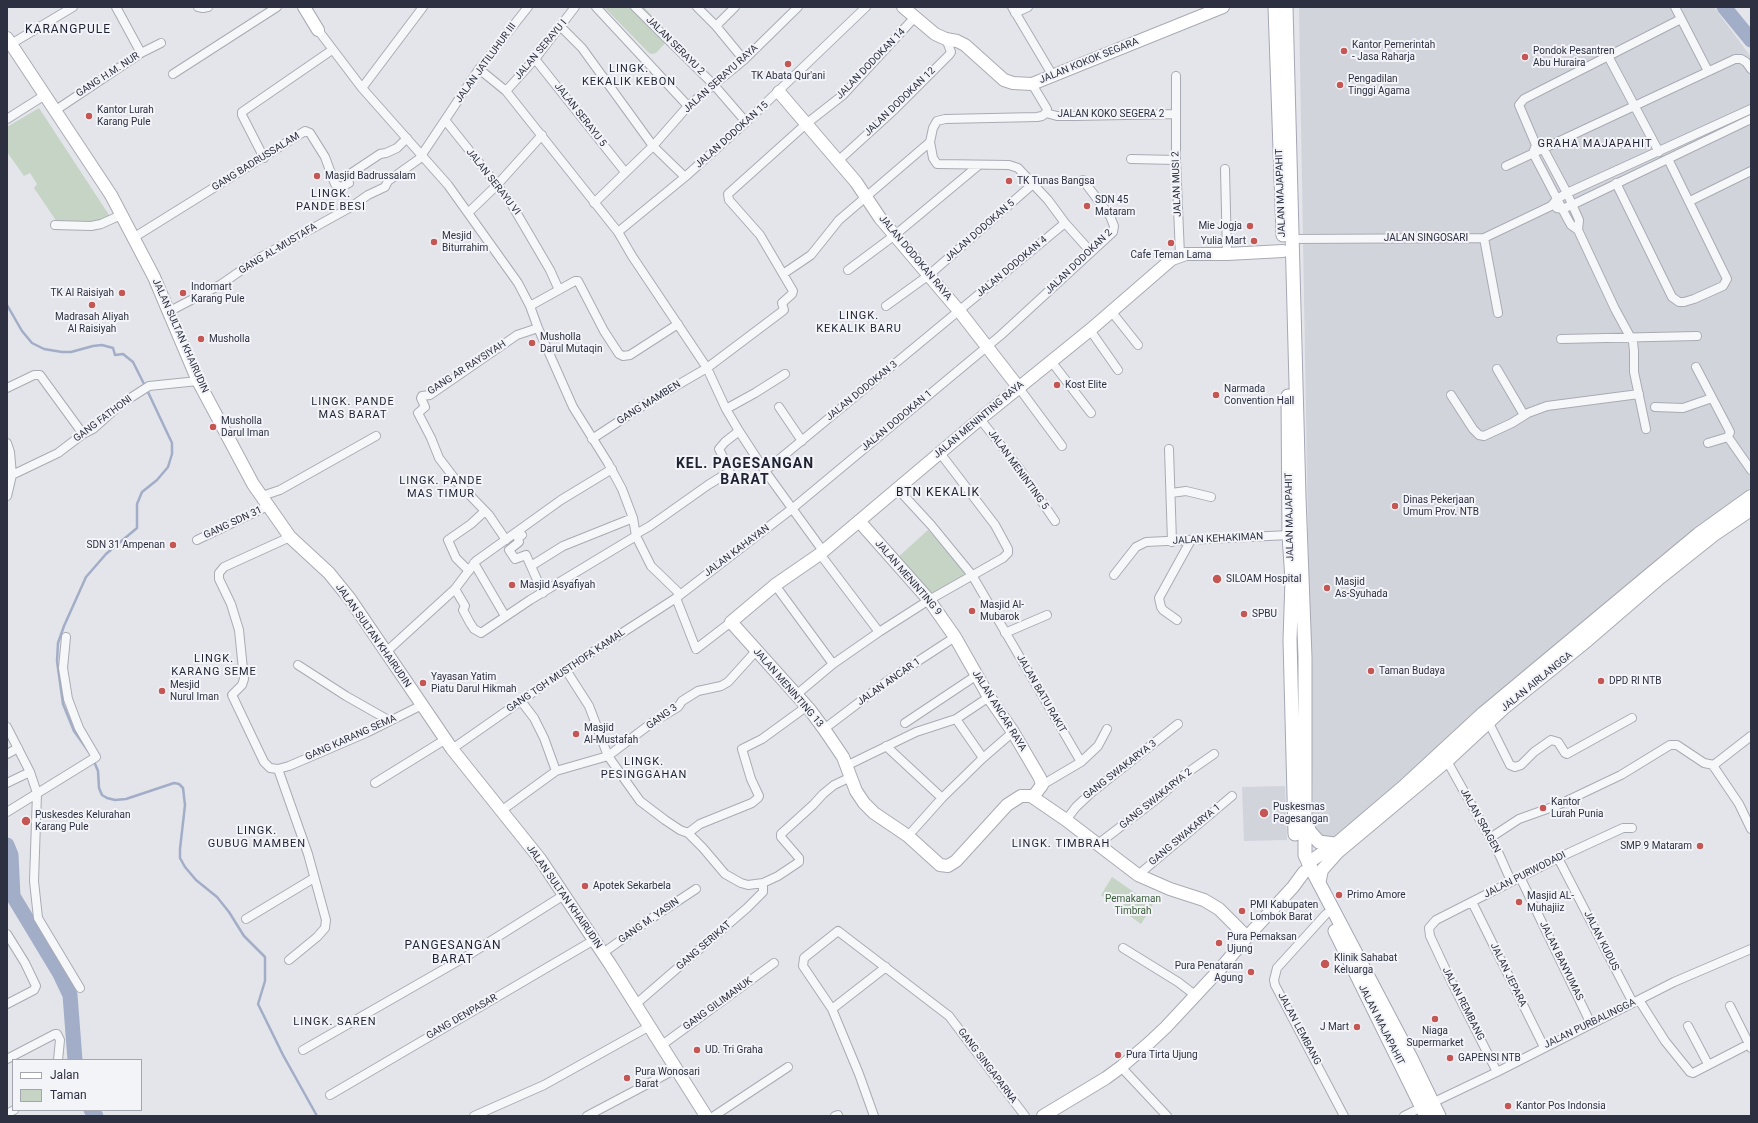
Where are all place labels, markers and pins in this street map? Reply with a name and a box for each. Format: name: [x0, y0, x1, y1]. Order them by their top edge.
place label: Kantor Pemerintah - Jasa Raharja: [1352, 39, 1435, 62]
place label: Pondok Pesantren Abu Huraira: [1533, 45, 1614, 68]
marker: Kantor Pemerintah - Jasa Raharja: [1339, 46, 1349, 56]
marker: Pondok Pesantren Abu Huraira: [1520, 52, 1530, 62]
marker: TK Abata Qur'ani: [783, 59, 793, 69]
place label: TK Abata Qur'ani: [751, 70, 825, 82]
place label: Pengadilan Tinggi Agama: [1348, 73, 1410, 96]
marker: Pengadilan Tinggi Agama: [1335, 80, 1345, 90]
place label: Kantor Lurah Karang Pule: [97, 104, 154, 128]
marker: Kantor Lurah Karang Pule: [84, 111, 94, 121]
place label: Masjid Badrussalam: [325, 170, 416, 182]
marker: Masjid Badrussalam: [312, 171, 322, 181]
place label: TK Tunas Bangsa: [1017, 175, 1095, 187]
marker: TK Tunas Bangsa: [1004, 176, 1014, 186]
place label: SDN 45 Mataram: [1095, 194, 1135, 218]
marker: SDN 45 Mataram: [1082, 201, 1092, 211]
place label: Mie Jogja: [1198, 220, 1242, 232]
marker: Mie Jogja: [1245, 221, 1255, 231]
place label: Mesjid Biturrahim: [442, 230, 488, 254]
place label: Yulia Mart: [1201, 235, 1246, 247]
marker: Yulia Mart: [1249, 236, 1259, 246]
marker: Mesjid Biturrahim: [429, 237, 439, 247]
marker: Cafe Teman Lama: [1166, 238, 1176, 248]
place label: Cafe Teman Lama: [1130, 249, 1212, 261]
place label: Indomart Karang Pule: [191, 281, 245, 304]
place label: TK Al Raisiyah: [51, 287, 114, 299]
marker: TK Al Raisiyah: [117, 288, 127, 298]
marker: Indomart Karang Pule: [178, 288, 188, 298]
marker: Madrasah Aliyah Al Raisiyah: [87, 300, 97, 310]
place label: Madrasah Aliyah Al Raisiyah: [55, 311, 129, 334]
place label: Musholla Darul Mutaqin: [540, 331, 602, 354]
place label: Musholla: [209, 333, 250, 345]
marker: Musholla: [196, 334, 206, 344]
marker: Musholla Darul Mutaqin: [527, 338, 537, 348]
place label: Kost Elite: [1065, 379, 1107, 391]
marker: Kost Elite: [1052, 380, 1062, 390]
place label: Narmada Convention Hall: [1224, 383, 1294, 406]
marker: Narmada Convention Hall: [1211, 390, 1221, 400]
place label: Musholla Darul Iman: [221, 415, 269, 438]
marker: Musholla Darul Iman: [208, 422, 218, 432]
place label: Dinas Pekerjaan Umum Prov. NTB: [1403, 494, 1479, 518]
marker: Dinas Pekerjaan Umum Prov. NTB: [1390, 501, 1400, 511]
place label: SDN 31 Ampenan: [86, 539, 165, 551]
marker: SDN 31 Ampenan: [168, 540, 178, 550]
marker: SILOAM Hospital: [1211, 573, 1223, 585]
place label: SILOAM Hospital: [1226, 573, 1301, 585]
place label: Masjid As-Syuhada: [1335, 576, 1388, 600]
place label: Masjid Asyafiyah: [520, 579, 595, 591]
marker: Masjid Asyafiyah: [507, 580, 517, 590]
marker: Masjid As-Syuhada: [1322, 583, 1332, 593]
place label: Masjid Al- Mubarok: [980, 599, 1024, 622]
marker: Masjid Al- Mubarok: [967, 606, 977, 616]
place label: SPBU: [1252, 608, 1277, 620]
marker: SPBU: [1239, 609, 1249, 619]
place label: Taman Budaya: [1379, 665, 1445, 677]
marker: Taman Budaya: [1366, 666, 1376, 676]
place label: Yayasan Yatim Piatu Darul Hikmah: [431, 671, 517, 694]
place label: DPD RI NTB: [1609, 675, 1661, 687]
marker: DPD RI NTB: [1596, 676, 1606, 686]
marker: Yayasan Yatim Piatu Darul Hikmah: [418, 678, 428, 688]
place label: Mesjid Nurul Iman: [170, 679, 219, 702]
marker: Mesjid Nurul Iman: [157, 686, 167, 696]
place label: Masjid Al-Mustafah: [584, 722, 638, 746]
marker: Masjid Al-Mustafah: [571, 729, 581, 739]
place label: Kantor Lurah Punia: [1551, 796, 1604, 820]
place label: Puskesmas Pagesangan: [1273, 801, 1328, 824]
marker: Kantor Lurah Punia: [1538, 803, 1548, 813]
marker: Puskesmas Pagesangan: [1258, 807, 1270, 819]
place label: Puskesdes Kelurahan Karang Pule: [35, 809, 130, 832]
marker: Puskesdes Kelurahan Karang Pule: [20, 815, 32, 827]
place label: SMP 9 Mataram: [1620, 840, 1692, 852]
marker: SMP 9 Mataram: [1695, 841, 1705, 851]
place label: Apotek Sekarbela: [593, 880, 671, 892]
marker: Apotek Sekarbela: [580, 881, 590, 891]
place label: Primo Amore: [1347, 889, 1406, 901]
marker: Primo Amore: [1334, 890, 1344, 900]
place label: Masjid AL- Muhajiiz: [1527, 890, 1574, 914]
marker: Masjid AL- Muhajiiz: [1514, 897, 1524, 907]
place label: PMI Kabupaten Lombok Barat: [1250, 899, 1318, 922]
marker: PMI Kabupaten Lombok Barat: [1237, 906, 1247, 916]
place label: Pura Pemaksan Ujung: [1227, 931, 1297, 954]
marker: Pura Pemaksan Ujung: [1214, 938, 1224, 948]
place label: Klinik Sahabat Keluarga: [1334, 952, 1397, 976]
marker: Klinik Sahabat Keluarga: [1319, 958, 1331, 970]
place label: Pura Penataran Agung: [1175, 960, 1243, 984]
marker: Pura Penataran Agung: [1246, 967, 1256, 977]
marker: Niaga Supermarket: [1430, 1014, 1440, 1024]
place label: J Mart: [1320, 1021, 1349, 1033]
marker: J Mart: [1352, 1022, 1362, 1032]
place label: Niaga Supermarket: [1407, 1025, 1463, 1048]
place label: UD. Tri Graha: [705, 1044, 763, 1056]
marker: UD. Tri Graha: [692, 1045, 702, 1055]
place label: Pura Tirta Ujung: [1126, 1049, 1198, 1061]
marker: Pura Tirta Ujung: [1113, 1050, 1123, 1060]
place label: GAPENSI NTB: [1458, 1052, 1521, 1064]
marker: GAPENSI NTB: [1445, 1053, 1455, 1063]
place label: Pura Wonosari Barat: [635, 1066, 700, 1090]
marker: Pura Wonosari Barat: [622, 1073, 632, 1083]
place label: Kantor Pos Indonsia: [1516, 1100, 1606, 1112]
marker: Kantor Pos Indonsia: [1503, 1101, 1513, 1111]

